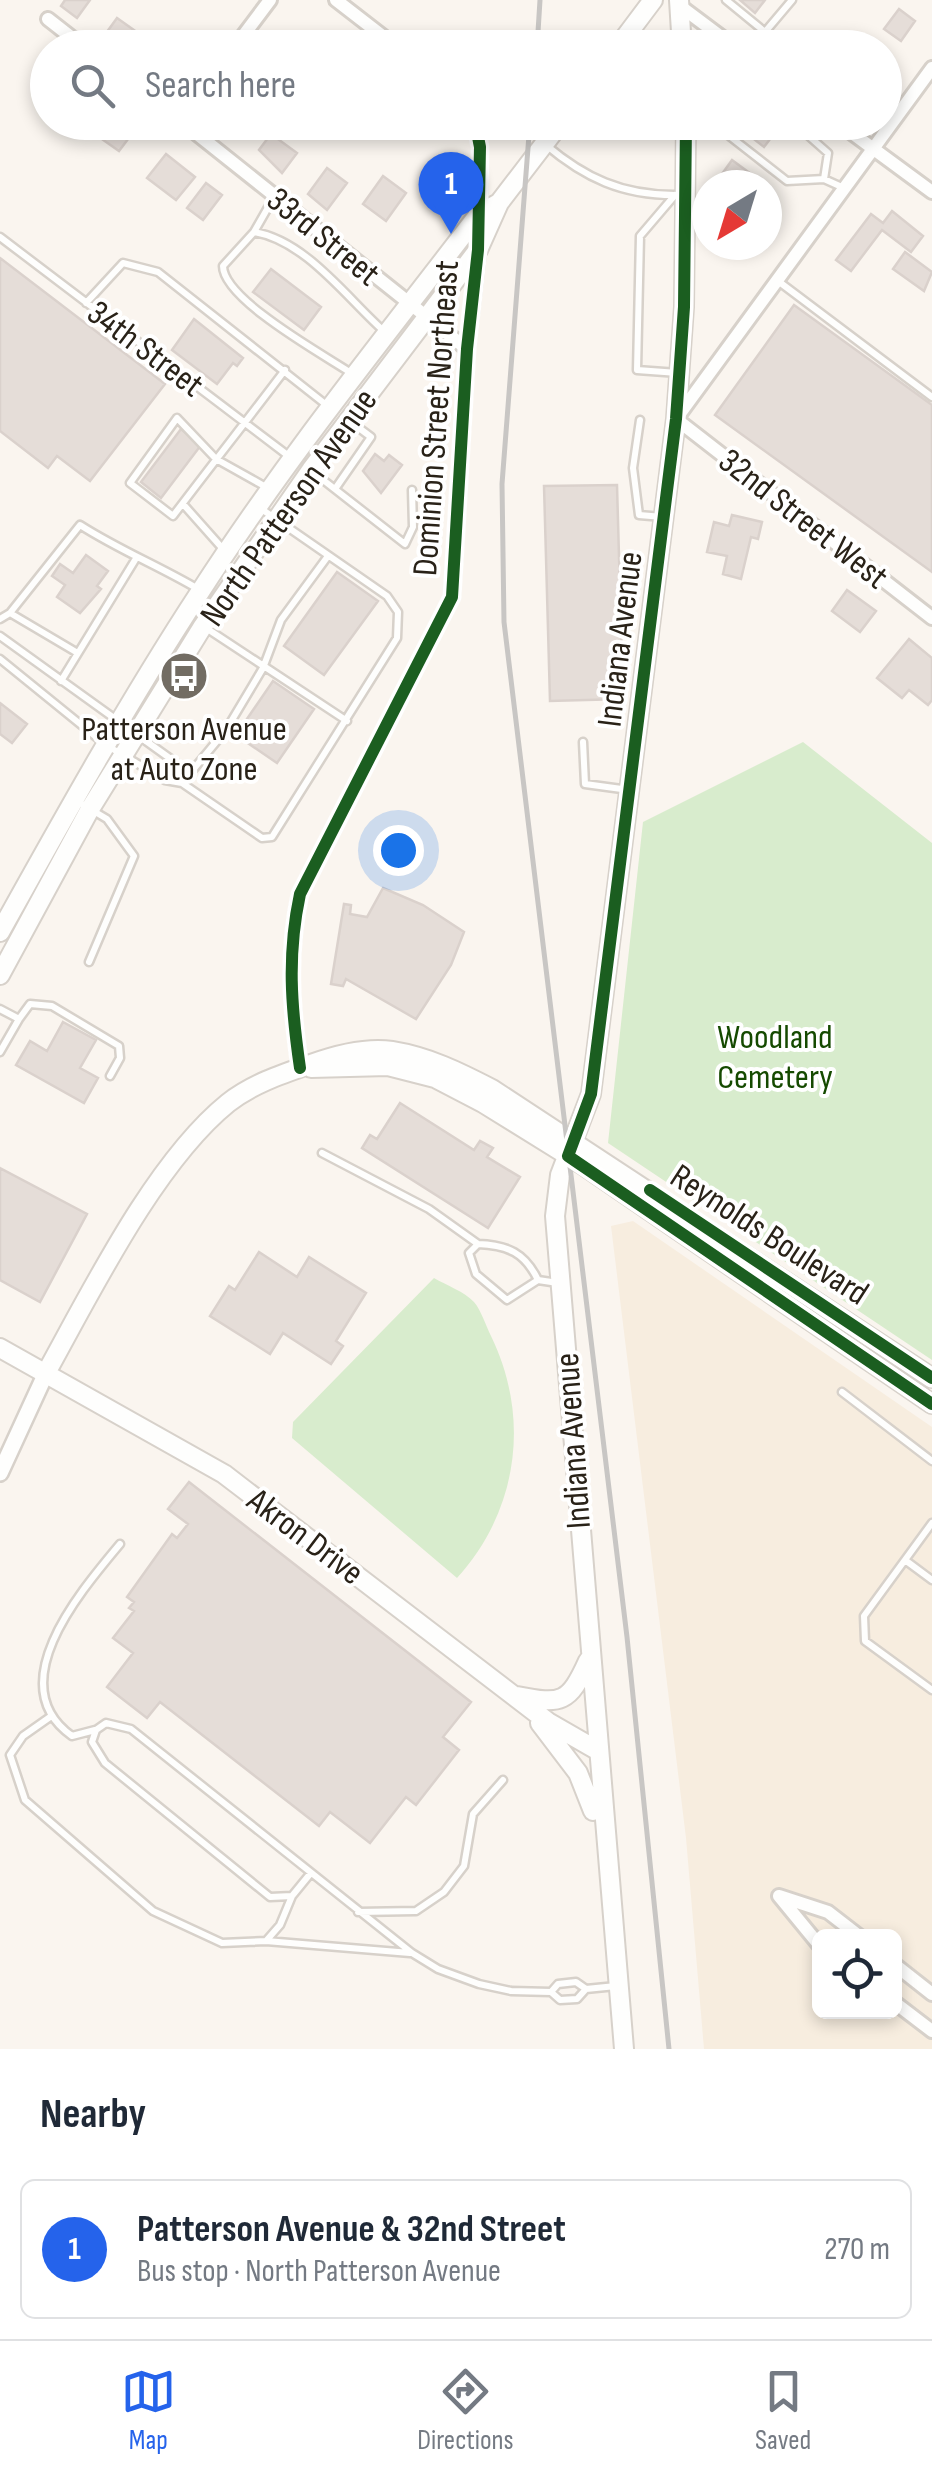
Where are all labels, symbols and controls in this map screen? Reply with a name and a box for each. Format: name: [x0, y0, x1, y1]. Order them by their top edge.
search box: [30, 30, 902, 140]
icon: search: [65, 58, 120, 113]
text: Search here: [145, 63, 296, 108]
pin: 1: [418, 152, 484, 234]
north arrow: [692, 170, 782, 260]
street label: 33rd Street: [258, 179, 388, 296]
street label: Dominion Street Northeast: [404, 259, 469, 577]
street label: 34th Street: [78, 292, 212, 407]
street label: North Patterson Avenue: [191, 381, 387, 635]
street label: 32nd Street West: [710, 440, 896, 599]
street label: Indiana Avenue: [588, 549, 653, 729]
bus stop icon: Patterson Avenue at Auto Zone: [158, 650, 210, 702]
place label: Patterson Avenue at Auto Zone: [81, 708, 287, 791]
your location: [373, 825, 424, 876]
park label: Woodland Cemetery: [717, 1016, 833, 1099]
street label: Reynolds Boulevard: [662, 1155, 876, 1315]
street label: Indiana Avenue: [546, 1351, 601, 1530]
street label: Akron Drive: [238, 1479, 372, 1595]
map controls: [812, 1929, 902, 2019]
button: locate: [812, 1929, 902, 2019]
text: Nearby: [40, 2089, 146, 2140]
text: Patterson Avenue & 32nd Street: [137, 2207, 566, 2252]
text: 1: [68, 2230, 81, 2269]
text: 270 m: [824, 2230, 890, 2269]
text: Bus stop · North Patterson Avenue: [137, 2252, 501, 2291]
tab: Map: [121, 2364, 176, 2457]
tab: Directions: [417, 2364, 514, 2457]
tab: Saved: [755, 2364, 811, 2457]

